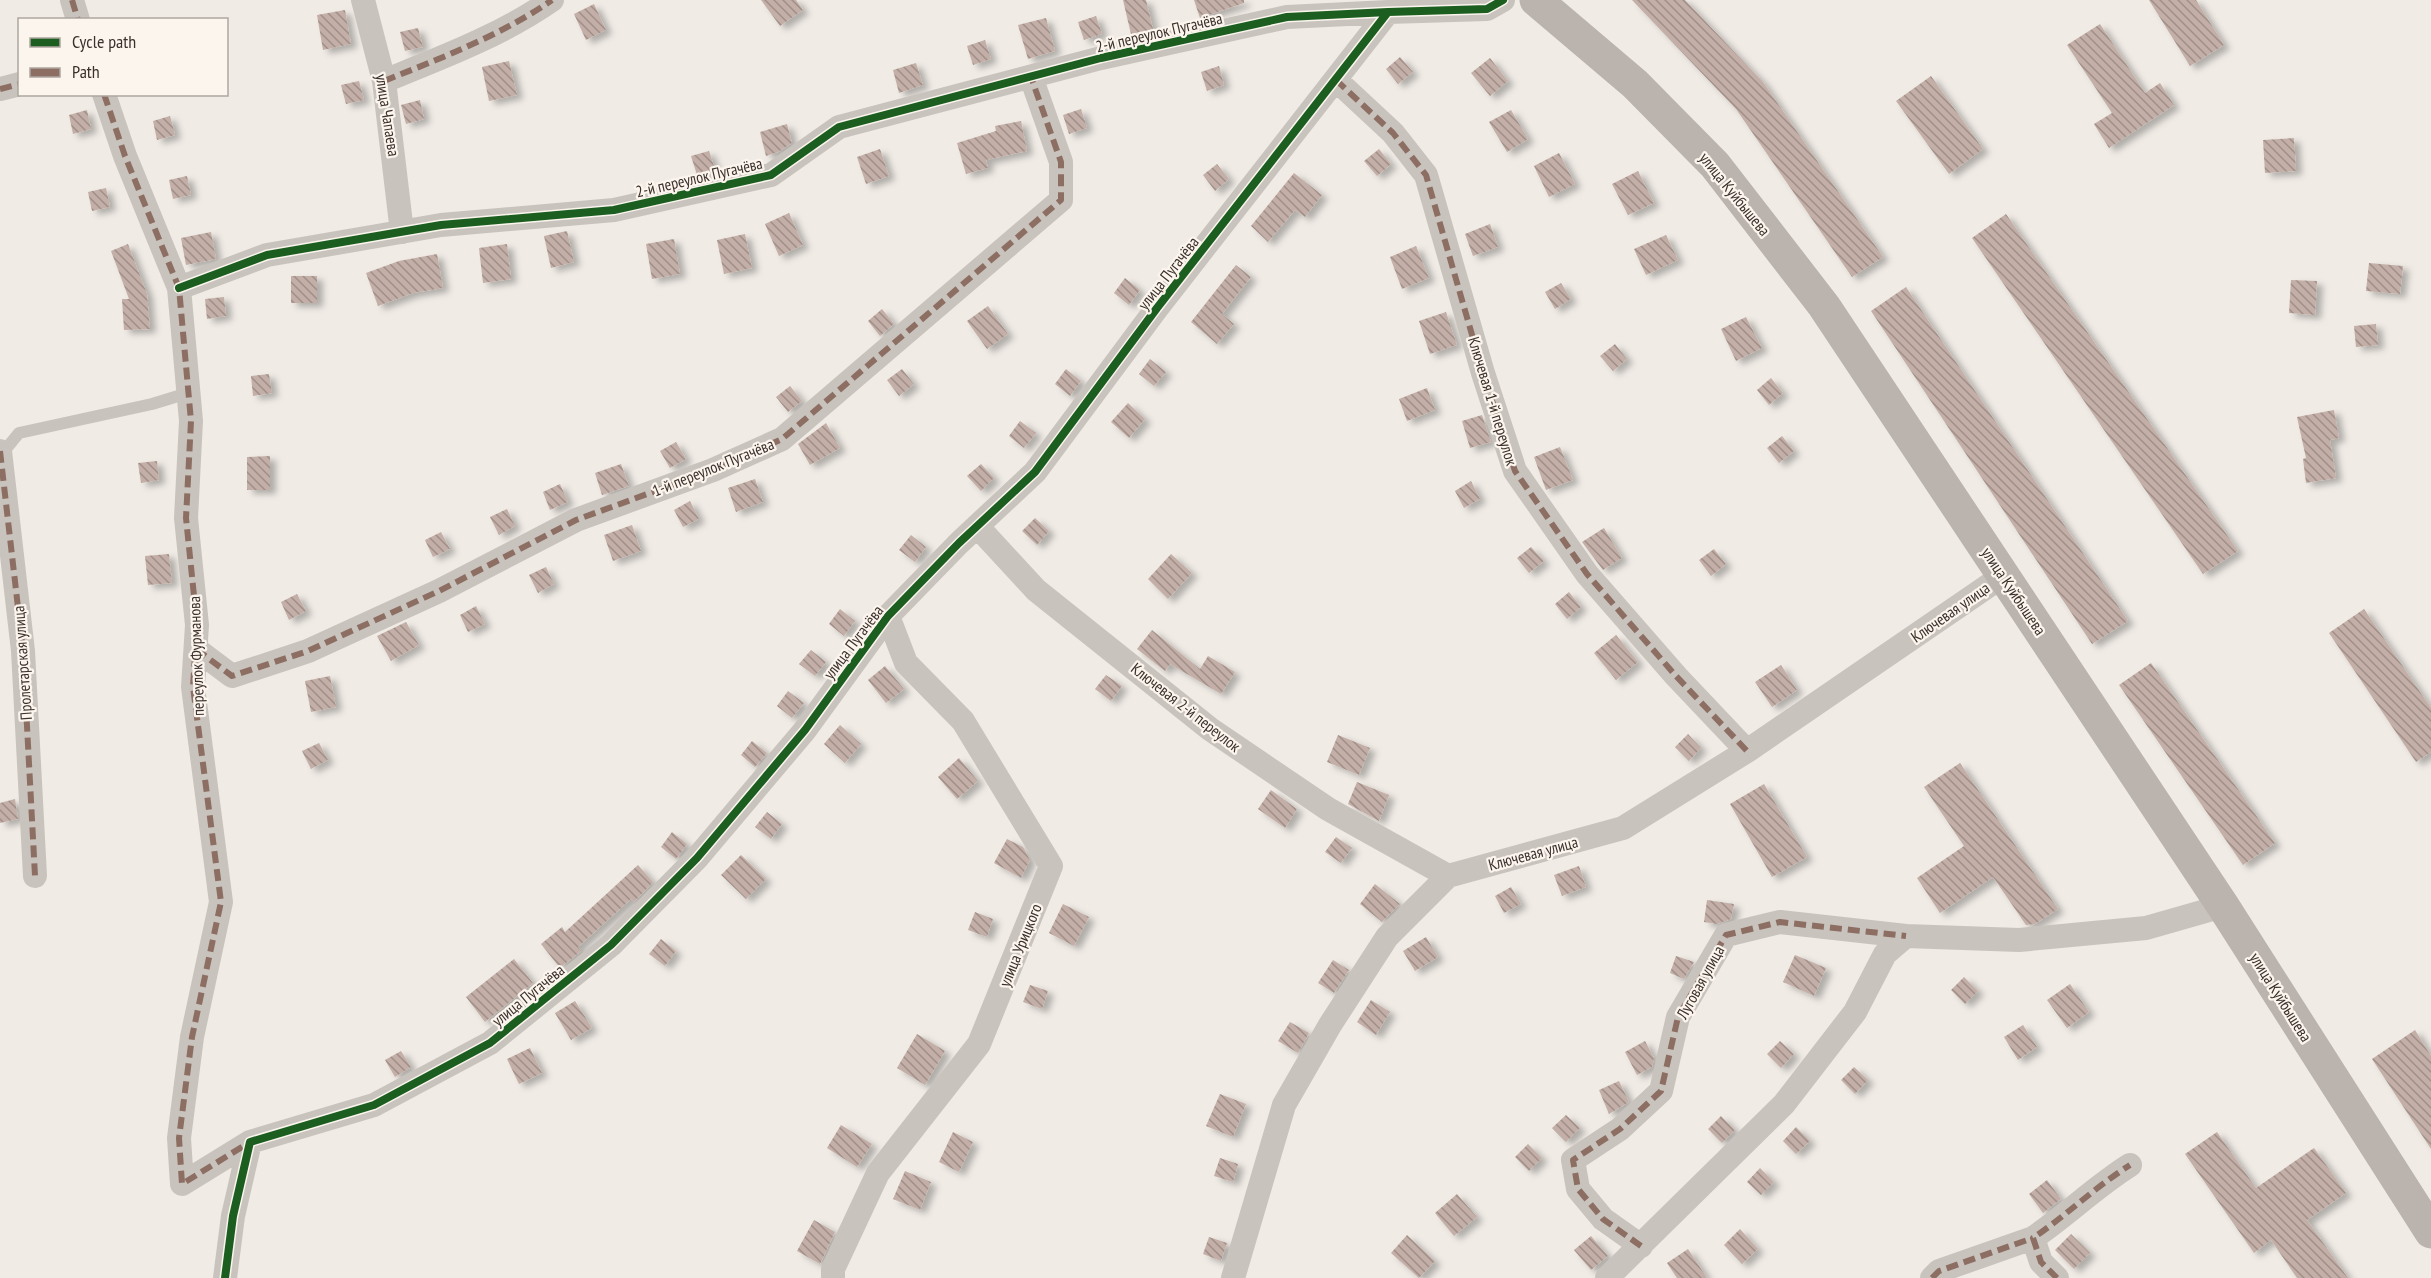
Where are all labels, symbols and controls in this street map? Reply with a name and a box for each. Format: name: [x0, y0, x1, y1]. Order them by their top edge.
street label: 2-й переулок Пугачёва: [1094, 8, 1224, 56]
legend: [18, 18, 228, 96]
text: Cycle path: [72, 30, 136, 53]
text: Path: [72, 60, 100, 83]
street label: улица Чапаева: [372, 72, 404, 158]
street label: улица Куйбышева: [1695, 148, 1775, 240]
street label: 2-й переулок Пугачёва: [634, 153, 764, 201]
street label: улица Пугачёва: [1133, 232, 1203, 314]
street label: Ключевая 1-й переулок: [1464, 334, 1522, 469]
street label: 1-й переулок Пугачёва: [649, 434, 777, 500]
street label: улица Куйбышева: [1977, 543, 2051, 639]
street label: Ключевая улица: [1907, 578, 1993, 646]
street label: переулок Фурманова: [184, 596, 208, 716]
street label: улица Пугачёва: [819, 601, 887, 683]
street label: Пролетарская улица: [8, 605, 36, 721]
street label: Ключевая 2-й переулок: [1127, 658, 1245, 756]
street label: Ключевая улица: [1486, 831, 1580, 875]
street label: улица Урицкого: [994, 900, 1046, 989]
street label: Луговая улица: [1671, 942, 1728, 1023]
street label: улица Куйбышева: [2246, 949, 2316, 1045]
street label: улица Пугачёва: [488, 960, 568, 1030]

